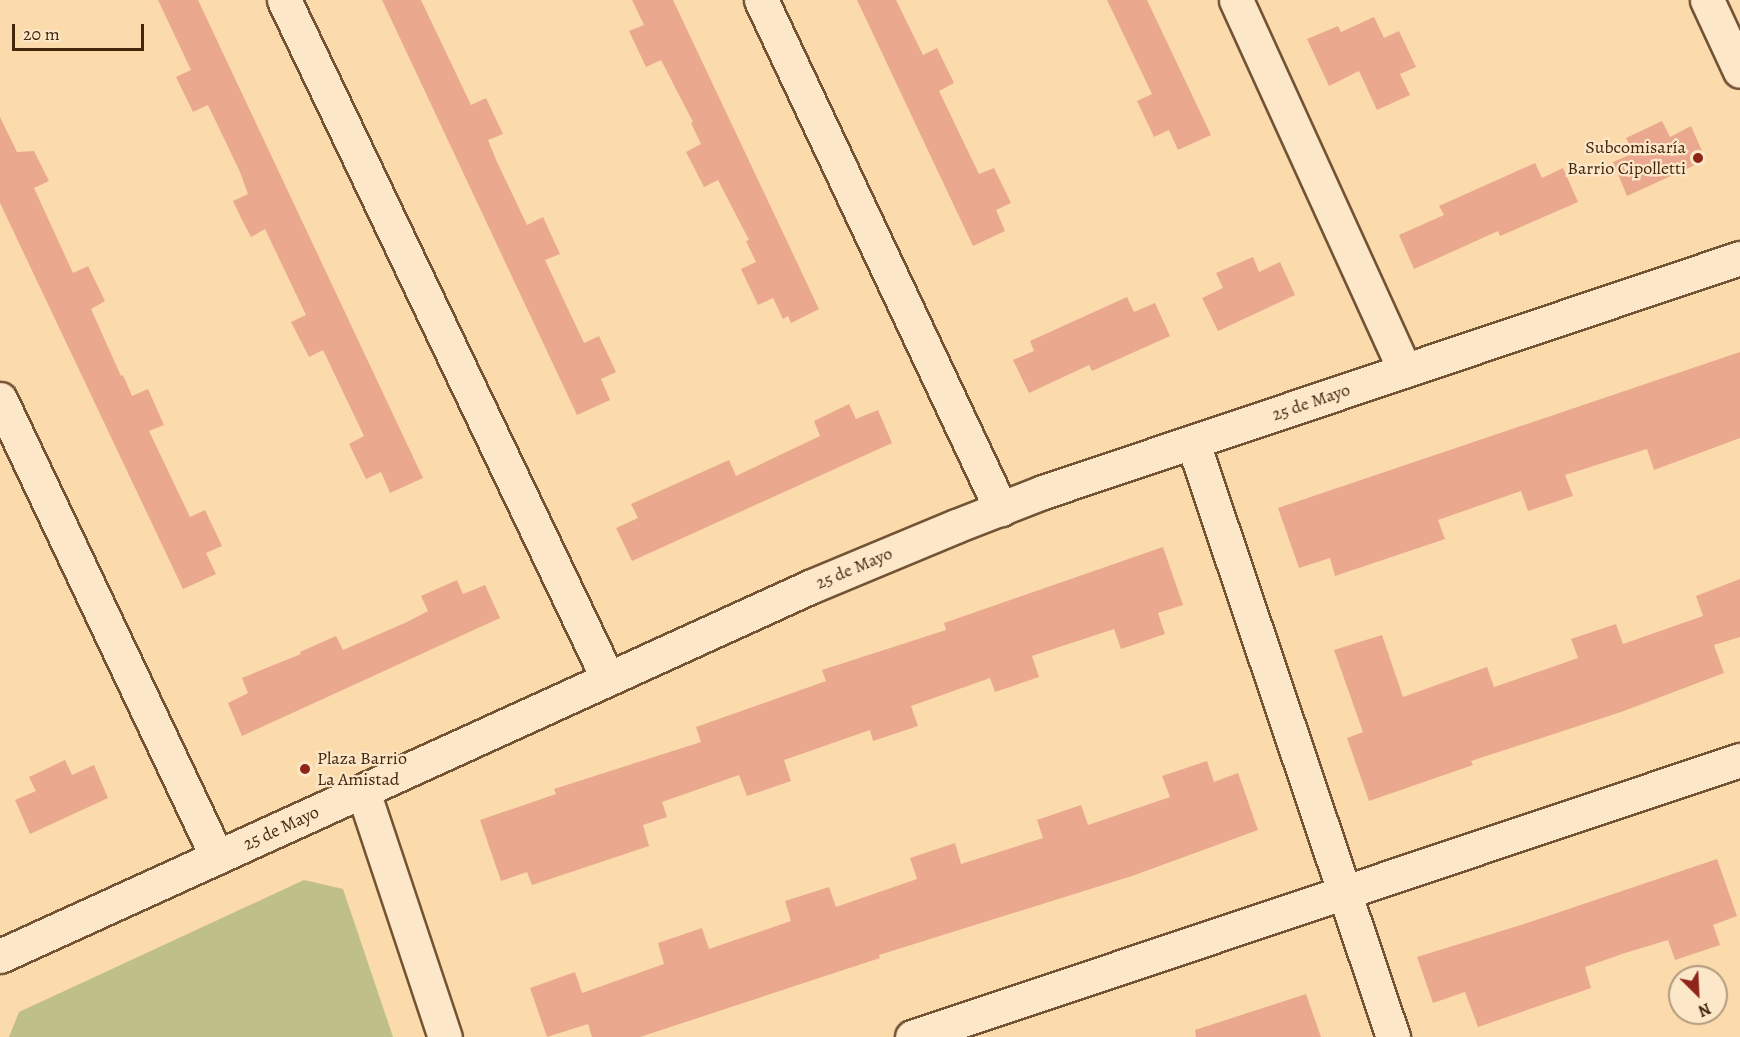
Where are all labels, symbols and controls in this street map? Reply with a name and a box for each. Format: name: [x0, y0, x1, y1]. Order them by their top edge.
scale bar: [15, 12, 147, 50]
text: 20 m: [23, 22, 60, 46]
place label: Subcomisaría Barrio Cipolletti: [1567, 137, 1686, 180]
marker: Subcomisaría Barrio Cipolletti: [1691, 151, 1705, 165]
street label: 25 de Mayo: [1269, 379, 1353, 425]
street label: 25 de Mayo: [813, 542, 895, 594]
place label: Plaza Barrio La Amistad: [317, 748, 407, 790]
marker: Plaza Barrio La Amistad: [298, 762, 312, 776]
street label: 25 de Mayo: [240, 801, 322, 855]
north arrow: [1668, 965, 1728, 1025]
text: N: [1695, 997, 1714, 1022]

